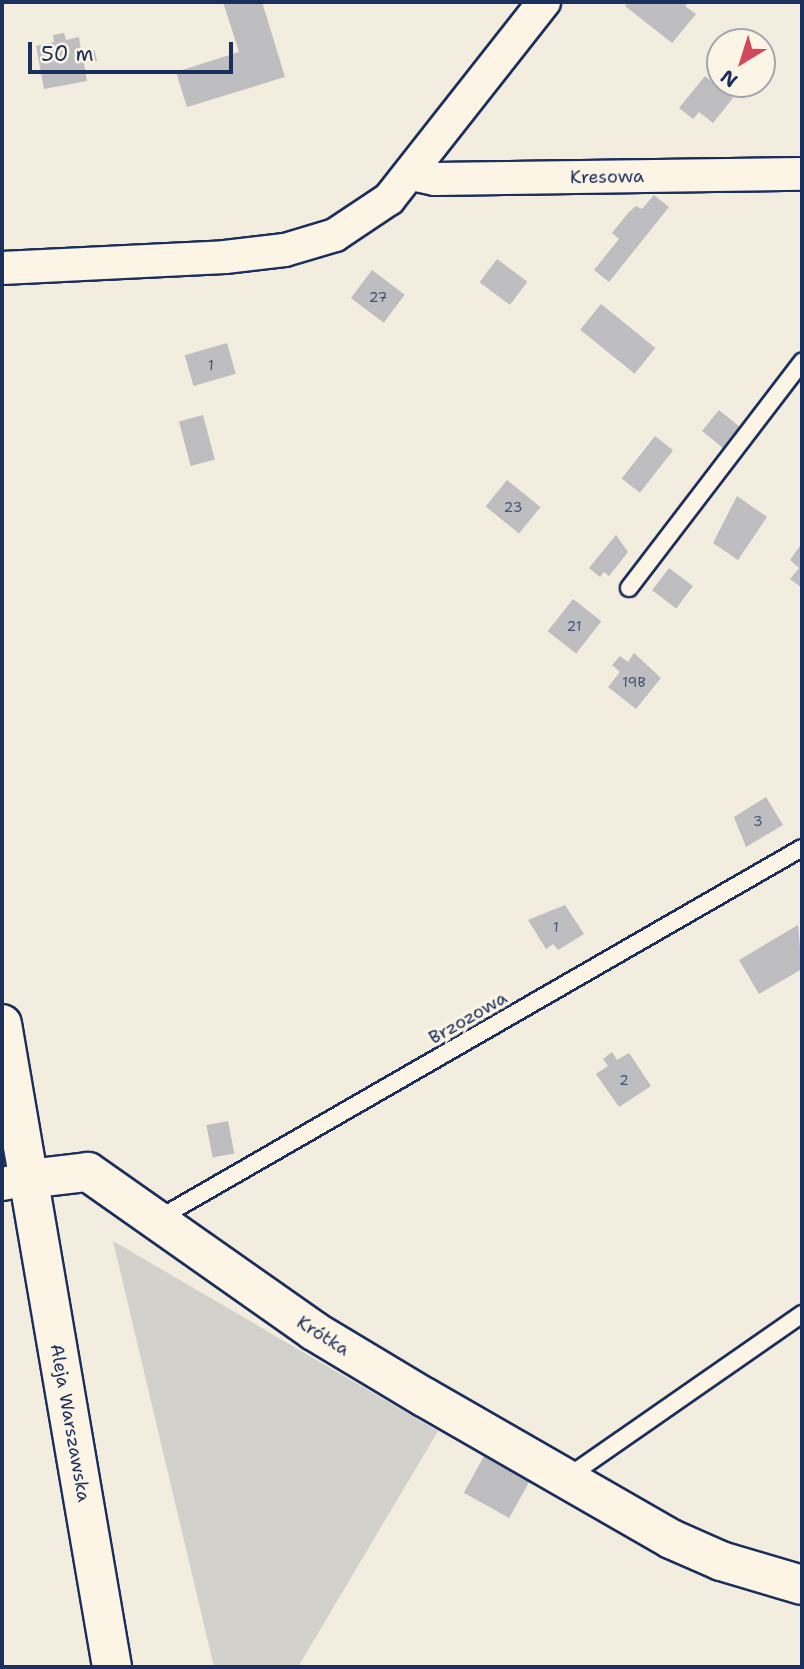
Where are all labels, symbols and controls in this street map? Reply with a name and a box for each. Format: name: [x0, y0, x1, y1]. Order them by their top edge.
scale bar: [32, 28, 236, 72]
north arrow: [706, 28, 776, 98]
text: 50 m: [41, 40, 94, 68]
text: N: [715, 64, 743, 93]
street label: Kresowa: [570, 166, 644, 188]
house number: 27: [369, 289, 387, 305]
house number: 1: [208, 357, 214, 373]
house number: 23: [504, 499, 522, 515]
house number: 21: [567, 618, 581, 634]
house number: 19B: [622, 674, 646, 690]
house number: 3: [753, 813, 763, 829]
house number: 1: [553, 919, 559, 935]
street label: Brzozowa: [425, 987, 511, 1049]
house number: 2: [619, 1072, 629, 1088]
street label: Krótka: [293, 1312, 353, 1360]
street label: Aleja Warszawska: [45, 1342, 95, 1504]

